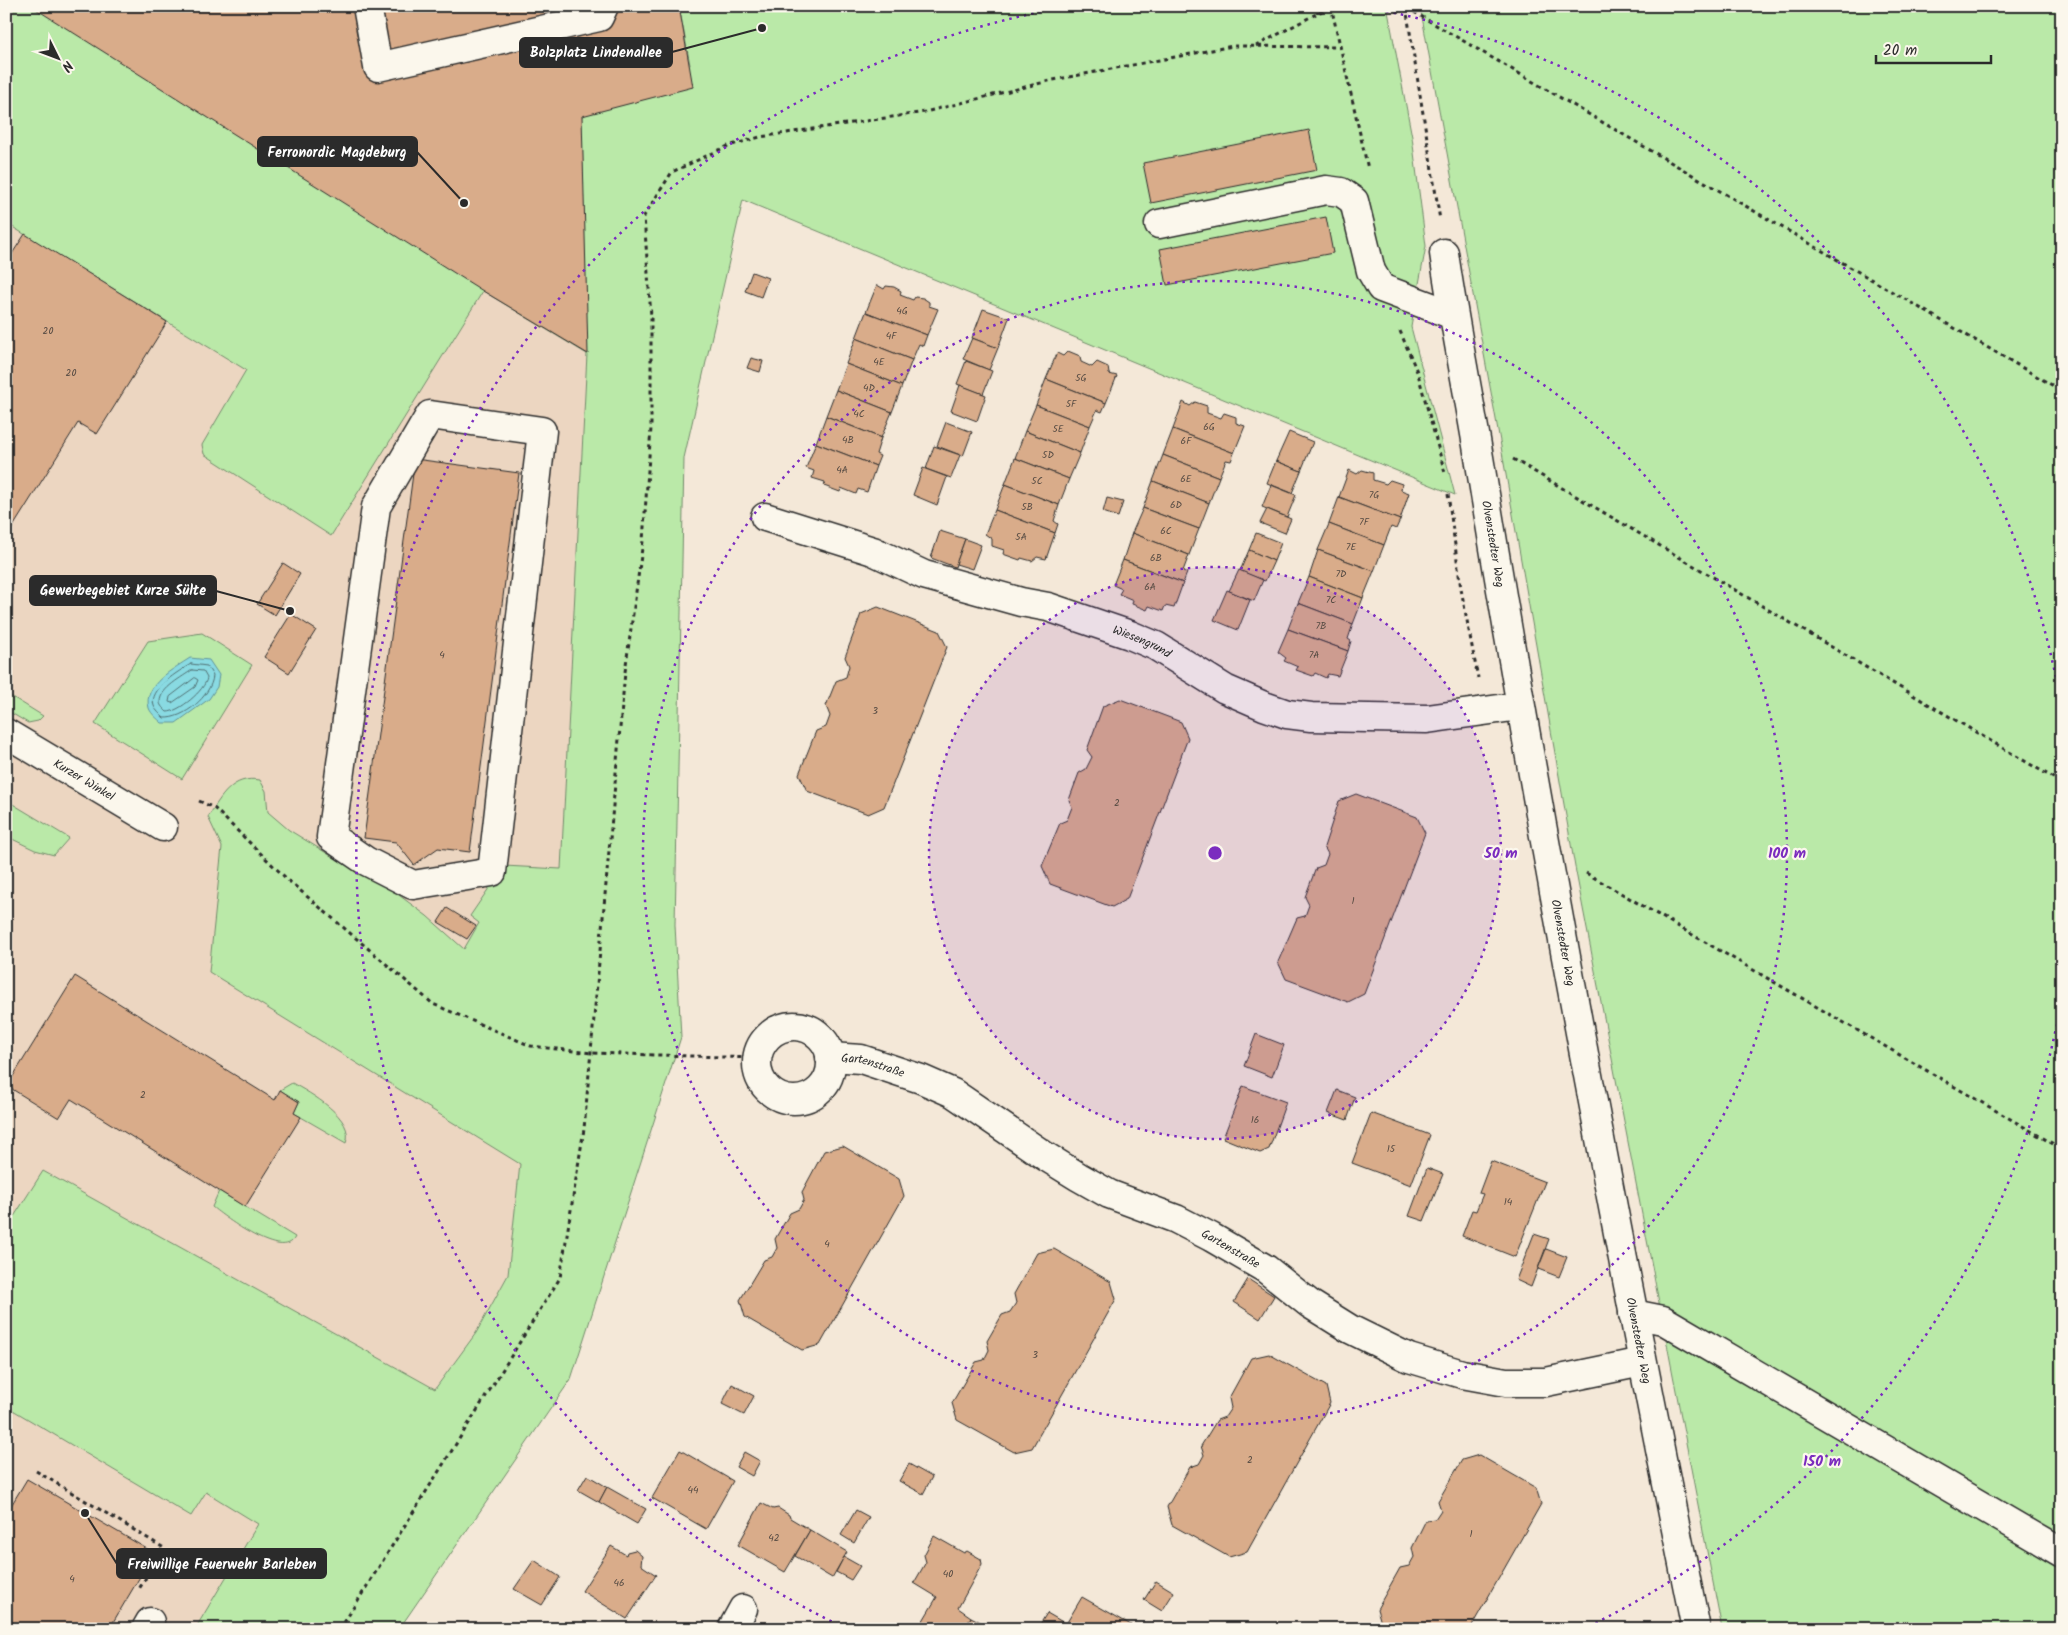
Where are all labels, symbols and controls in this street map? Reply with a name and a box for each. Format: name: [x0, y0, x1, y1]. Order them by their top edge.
north arrow: [32, 32, 82, 82]
scale bar: [1876, 32, 1990, 64]
callout: Bolzplatz Lindenallee: [520, 38, 672, 67]
text: 20 m: [1883, 39, 1917, 63]
text: Bolzplatz Lindenallee: [530, 42, 662, 64]
text: N: [56, 55, 78, 77]
callout: Ferronordic Magdeburg: [258, 137, 417, 166]
text: Ferronordic Magdeburg: [268, 142, 407, 164]
house number: 4G: [896, 303, 908, 319]
house number: 20: [43, 323, 53, 339]
house number: 4F: [886, 328, 897, 344]
house number: 4E: [873, 354, 886, 370]
house number: 20: [66, 365, 76, 381]
house number: 5G: [1075, 370, 1087, 386]
house number: 4D: [863, 380, 876, 396]
house number: 5F: [1066, 396, 1077, 412]
house number: 4C: [853, 406, 865, 422]
house number: 6G: [1203, 419, 1215, 435]
house number: 5E: [1052, 421, 1065, 437]
house number: 4B: [842, 432, 854, 448]
house number: 6F: [1181, 433, 1192, 449]
house number: 5D: [1042, 447, 1054, 463]
house number: 4A: [836, 462, 848, 478]
house number: 6E: [1180, 471, 1193, 487]
house number: 5C: [1031, 473, 1043, 489]
house number: 7G: [1369, 487, 1379, 503]
house number: 6D: [1170, 497, 1183, 513]
house number: 5B: [1021, 499, 1033, 515]
street label: Olvenstedter Weg: [1477, 499, 1510, 589]
house number: 7F: [1359, 514, 1370, 530]
house number: 6C: [1160, 523, 1172, 539]
house number: 5A: [1015, 529, 1027, 545]
house number: 7E: [1346, 539, 1357, 555]
house number: 6B: [1150, 550, 1162, 566]
house number: 7D: [1335, 566, 1347, 582]
callout: Gewerbegebiet Kurze Sülte: [30, 576, 216, 605]
house number: 6A: [1144, 579, 1156, 595]
text: Gewerbegebiet Kurze Sülte: [40, 580, 206, 602]
house number: 7C: [1326, 592, 1336, 608]
house number: 7B: [1316, 618, 1326, 634]
street label: Wiesengrund: [1110, 620, 1176, 663]
house number: 4: [439, 647, 445, 663]
house number: 7A: [1309, 647, 1319, 663]
house number: 3: [872, 703, 878, 719]
street label: Kurzer Winkel: [50, 754, 119, 806]
house number: 2: [1114, 795, 1120, 811]
text: 50 m: [1483, 842, 1518, 866]
text: 100 m: [1768, 842, 1806, 866]
centre of rings: [1206, 844, 1224, 862]
house number: 1: [1351, 893, 1355, 909]
street label: Olvenstedter Weg: [1546, 898, 1581, 988]
street label: Gartenstraße: [841, 1048, 908, 1083]
house number: 2: [140, 1087, 146, 1103]
house number: 16: [1251, 1112, 1259, 1128]
house number: 15: [1387, 1141, 1396, 1157]
house number: 14: [1504, 1194, 1513, 1210]
street label: Gartenstraße: [1198, 1224, 1264, 1273]
house number: 4: [824, 1236, 830, 1252]
street label: Olvenstedter Weg: [1621, 1296, 1657, 1386]
house number: 3: [1032, 1347, 1038, 1363]
text: 150 m: [1803, 1450, 1841, 1474]
house number: 2: [1247, 1452, 1253, 1468]
house number: 44: [687, 1482, 699, 1498]
house number: 1: [1469, 1526, 1473, 1542]
house number: 42: [768, 1530, 780, 1546]
callout: Freiwillige Feuerwehr Barleben: [117, 1549, 326, 1578]
text: Freiwillige Feuerwehr Barleben: [127, 1554, 317, 1576]
house number: 40: [943, 1566, 953, 1582]
house number: 4: [69, 1571, 75, 1587]
house number: 46: [613, 1575, 625, 1591]

